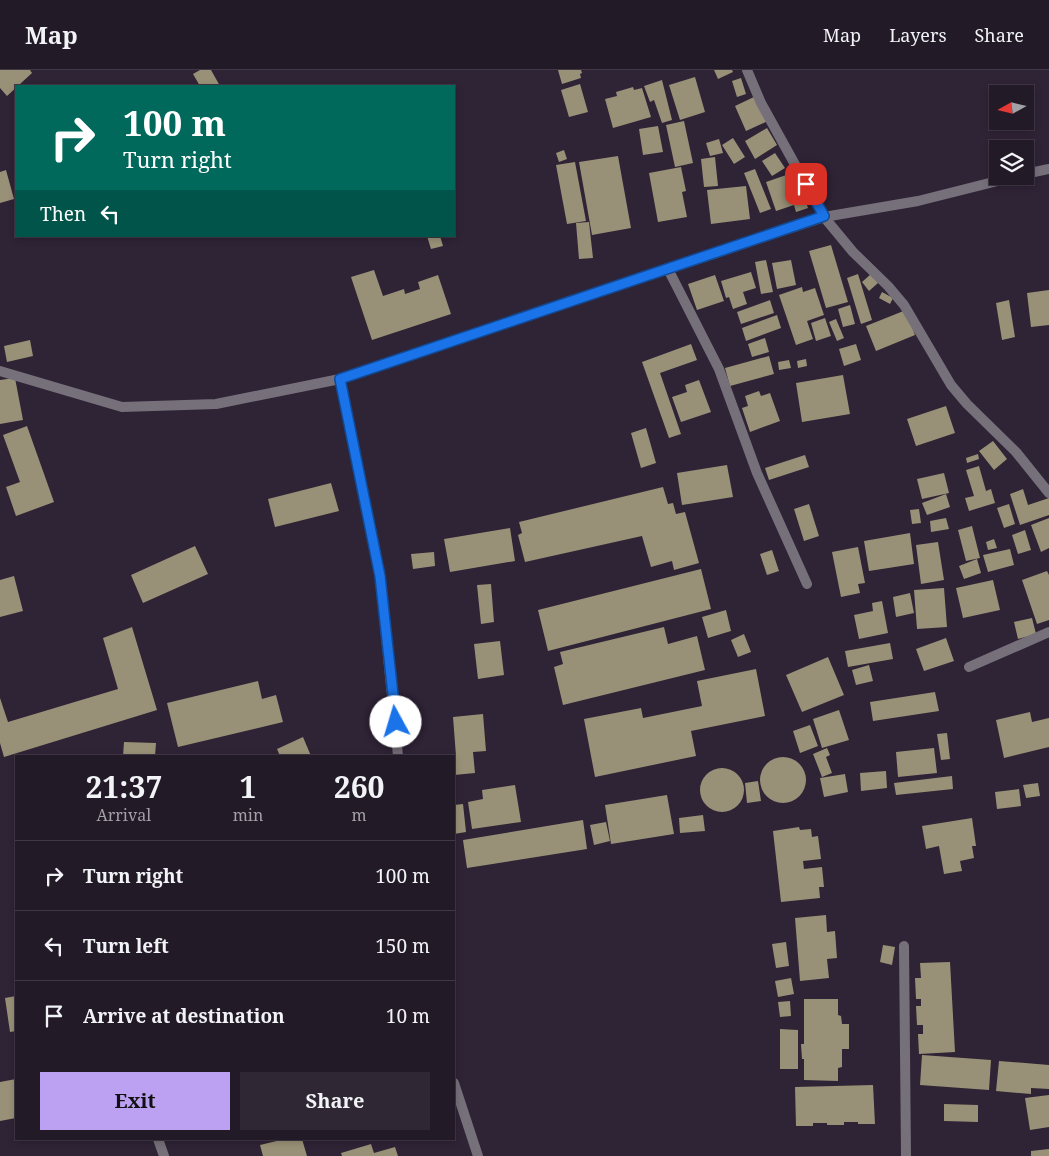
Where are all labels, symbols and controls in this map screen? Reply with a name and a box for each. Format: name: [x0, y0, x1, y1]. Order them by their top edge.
text: Map: [25, 18, 78, 51]
text: Map: [823, 23, 861, 47]
text: Layers: [889, 23, 947, 47]
text: Share: [975, 23, 1024, 47]
north arrow: [989, 85, 1034, 130]
map controls: [989, 85, 1034, 185]
text: 100 m: [123, 99, 226, 146]
icon: right: [40, 105, 105, 170]
button: layers: [989, 140, 1034, 185]
text: Turn right: [123, 144, 232, 174]
pin: [785, 163, 827, 205]
icon: arrive: [792, 170, 820, 198]
icon: left: [96, 200, 124, 228]
text: Then: [40, 201, 86, 227]
position arrow: [369, 695, 421, 747]
text: 21:37: [85, 766, 162, 807]
text: 1: [240, 766, 256, 807]
text: 260: [334, 766, 385, 807]
text: Arrival: [97, 804, 151, 826]
text: min: [233, 804, 263, 826]
text: m: [352, 804, 367, 826]
icon: right: [40, 862, 68, 890]
text: Turn right: [83, 863, 183, 889]
text: 100 m: [375, 863, 430, 889]
icon: left: [40, 932, 68, 960]
text: Turn left: [83, 933, 169, 959]
text: 150 m: [375, 933, 430, 959]
icon: arrive: [40, 1002, 68, 1030]
text: Arrive at destination: [83, 1003, 285, 1029]
text: 10 m: [386, 1003, 430, 1029]
button: Exit: [40, 1072, 230, 1130]
button: Share: [240, 1072, 430, 1130]

